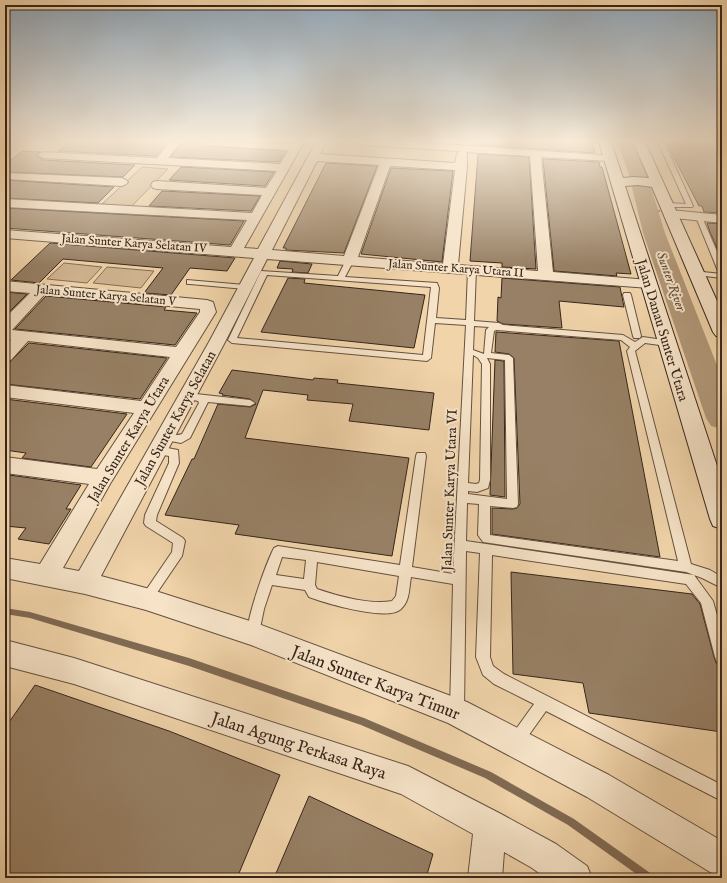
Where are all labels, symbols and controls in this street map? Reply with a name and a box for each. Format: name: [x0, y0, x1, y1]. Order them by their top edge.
street label: Jalan Sunter Karya Selatan IV: [59, 231, 208, 257]
water label: Sunter River: [652, 250, 689, 314]
street label: Jalan Danau Sunter Utara: [631, 255, 693, 404]
street label: Jalan Sunter Karya Utara II: [385, 256, 524, 282]
street label: Jalan Sunter Karya Selatan V: [33, 282, 178, 310]
street label: Jalan Sunter Karya Selatan: [130, 347, 221, 491]
street label: Jalan Sunter Karya Utara: [83, 372, 174, 508]
street label: Jalan Sunter Karya Utara VI: [438, 409, 462, 573]
street label: Jalan Sunter Karya Timur: [286, 641, 463, 726]
street label: Jalan Agung Perkasa Raya: [206, 708, 389, 785]

